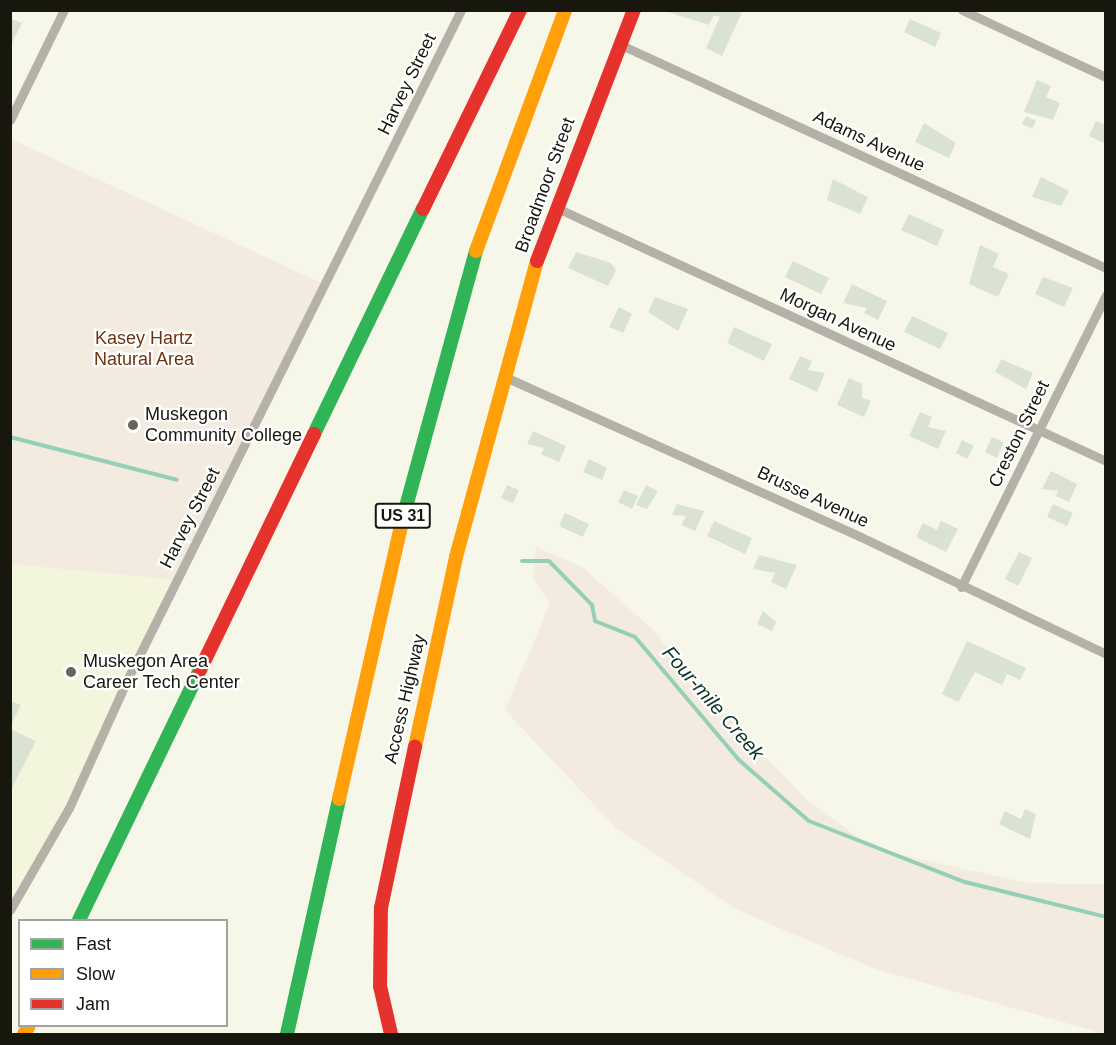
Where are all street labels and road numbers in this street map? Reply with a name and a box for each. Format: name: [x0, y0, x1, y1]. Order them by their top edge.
street label: Harvey Street: [373, 30, 441, 138]
street label: Adams Avenue: [809, 105, 929, 177]
street label: Broadmoor Street: [511, 115, 579, 255]
street label: Morgan Avenue: [776, 283, 900, 357]
street label: Creston Street: [984, 377, 1054, 491]
street label: Brusse Avenue: [753, 461, 873, 533]
street label: Harvey Street: [155, 464, 225, 572]
road number: US 31: [374, 503, 432, 529]
street label: Access Highway: [380, 632, 430, 766]

